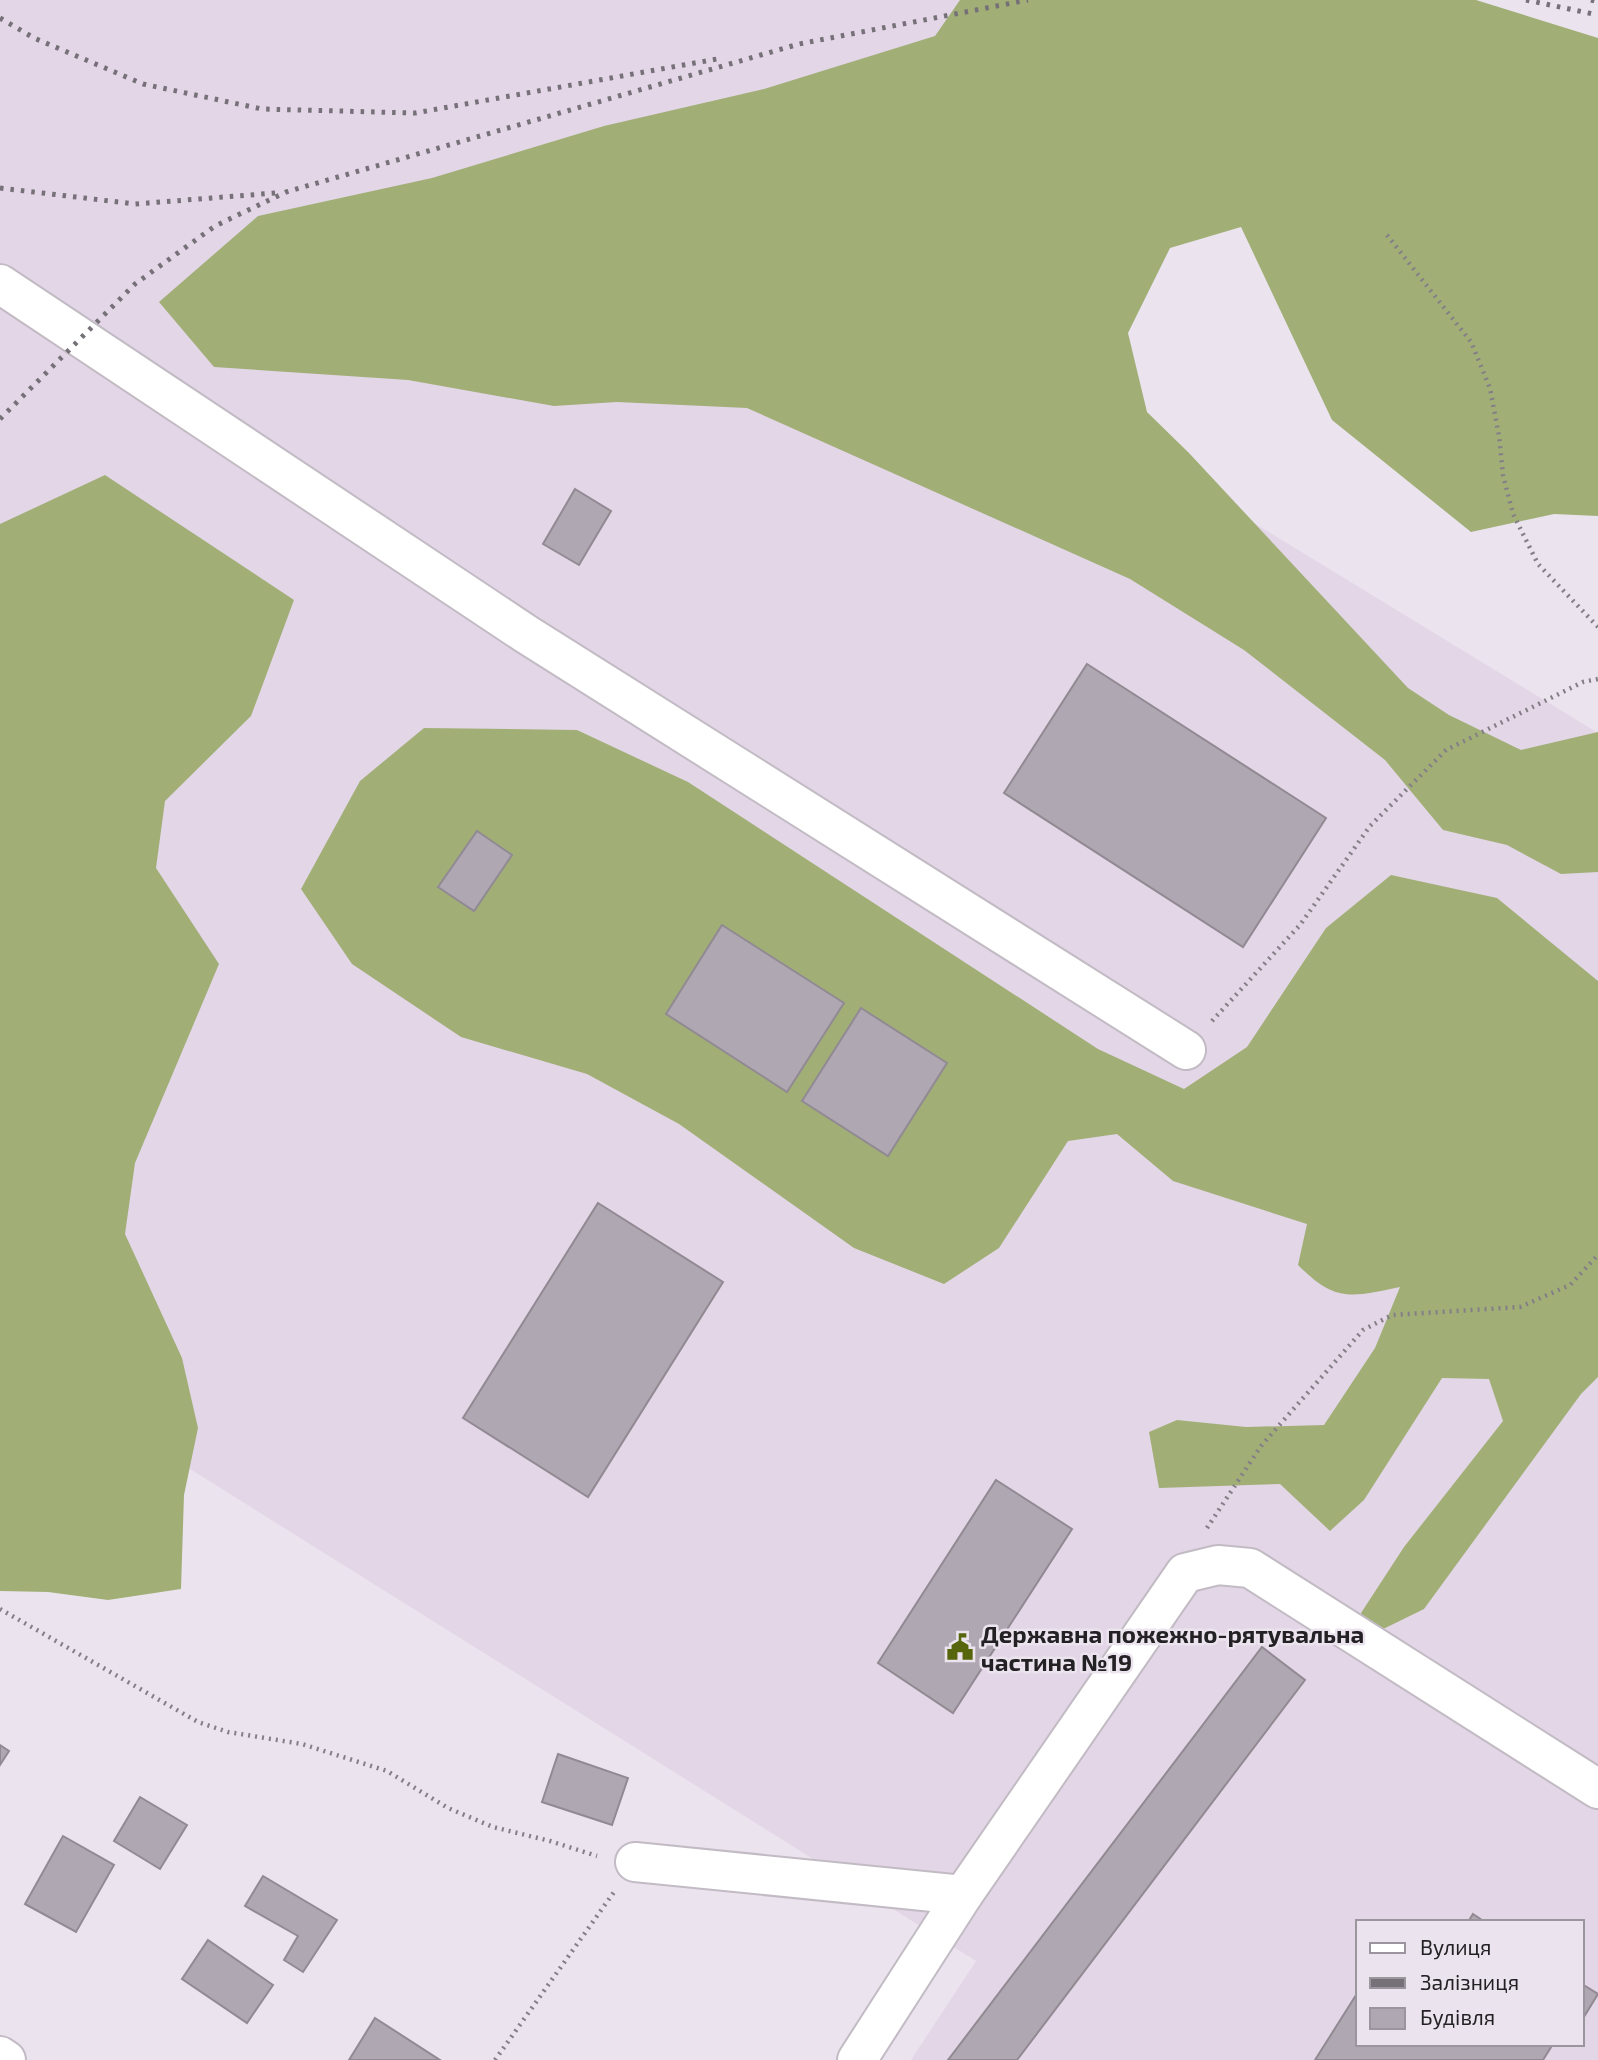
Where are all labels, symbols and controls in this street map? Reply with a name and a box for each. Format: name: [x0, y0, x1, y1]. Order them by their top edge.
place label: Державна пожежно-рятувальна частина №19: [981, 1619, 1364, 1676]
public building icon: Державна пожежно-рятувальна частина №19: [945, 1632, 975, 1662]
legend: [1356, 1920, 1584, 2046]
text: Вулиця: [1420, 1934, 1491, 1960]
text: Залізниця: [1420, 1969, 1519, 1994]
text: Будівля: [1420, 2004, 1495, 2030]

